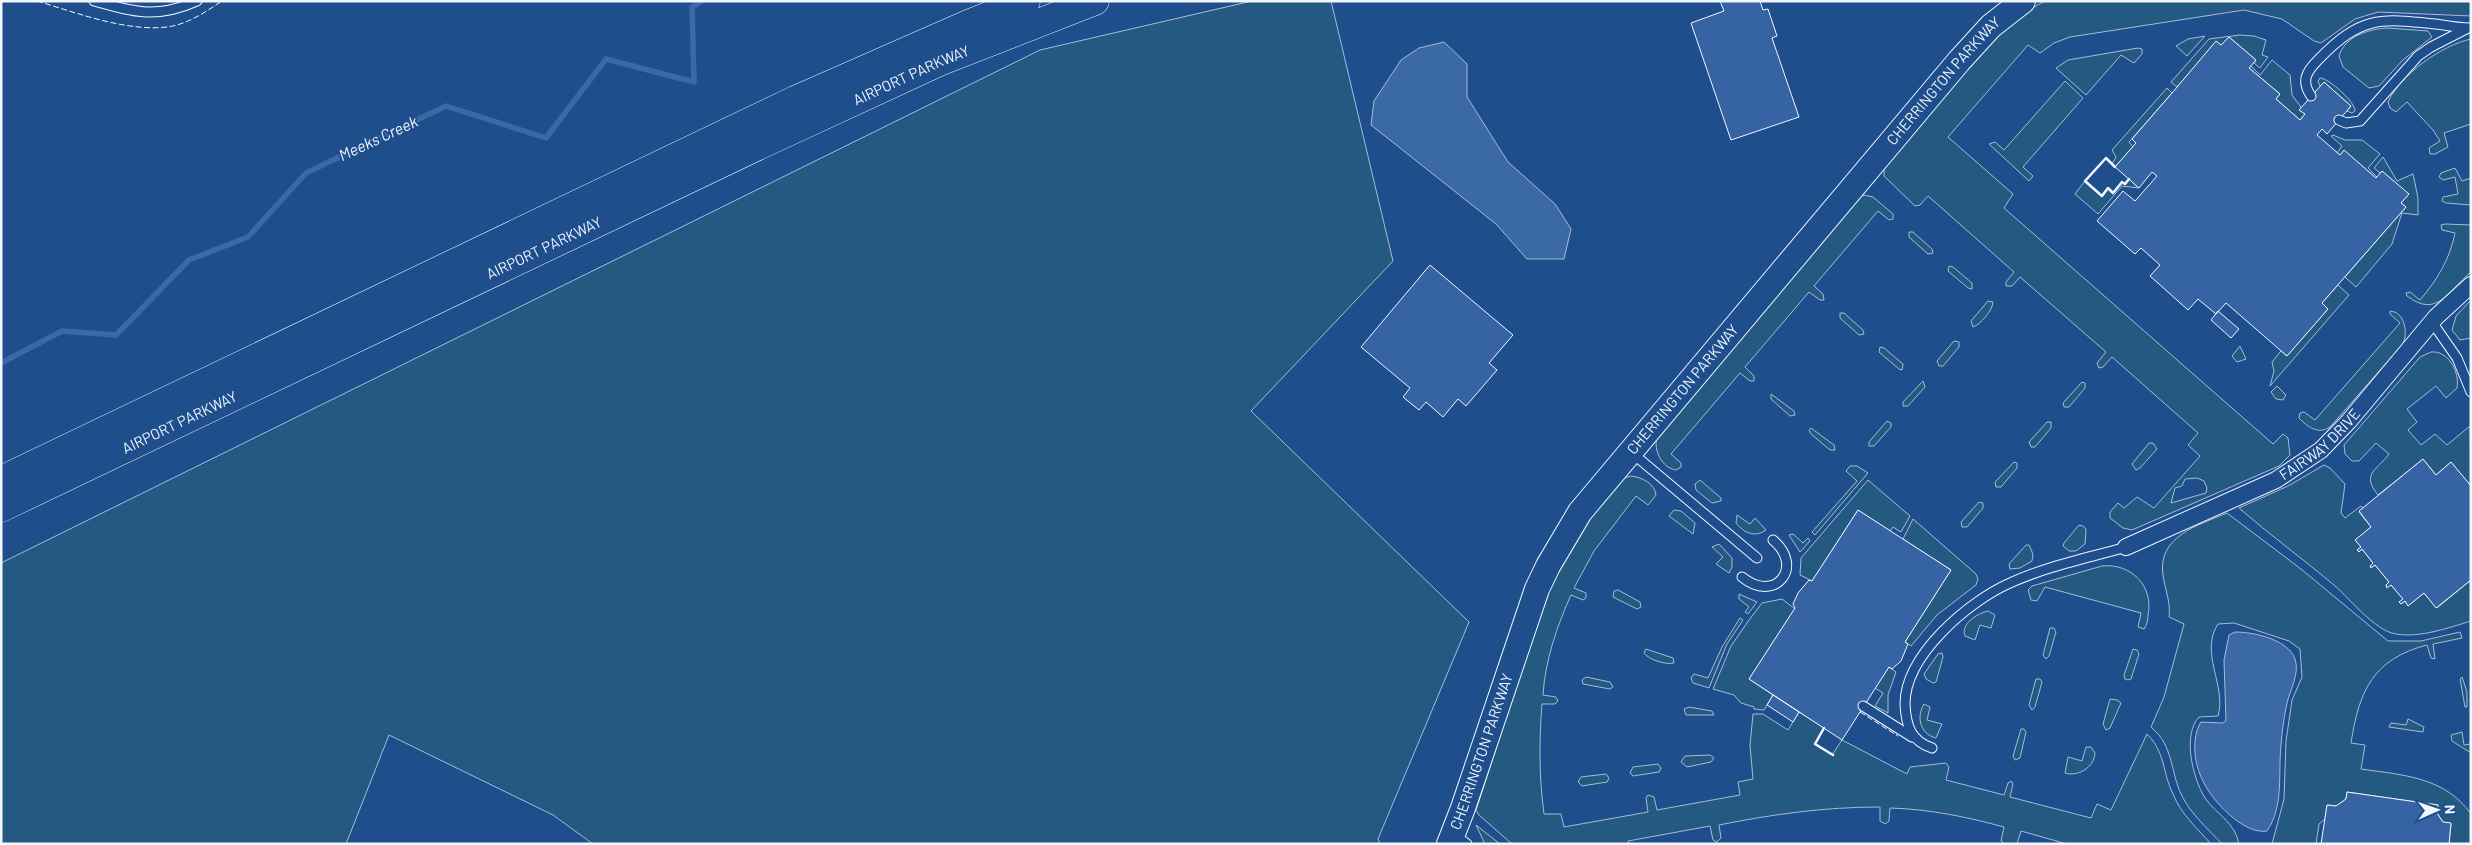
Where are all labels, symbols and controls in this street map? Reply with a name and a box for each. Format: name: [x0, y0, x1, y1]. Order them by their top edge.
street label: CHERRINGTON PARKWAY: [1882, 12, 2003, 148]
street label: AIRPORT PARKWAY: [850, 41, 972, 109]
water label: Meeks Creek: [335, 111, 421, 164]
street label: AIRPORT PARKWAY: [483, 212, 604, 283]
street label: CHERRINGTON PARKWAY: [1622, 320, 1742, 458]
street label: AIRPORT PARKWAY: [119, 386, 240, 457]
street label: FAIRWAY DRIVE: [2276, 405, 2363, 483]
street label: CHERRINGTON PARKWAY: [1445, 671, 1516, 832]
north arrow: [2412, 785, 2462, 835]
text: N: [2442, 805, 2459, 814]

